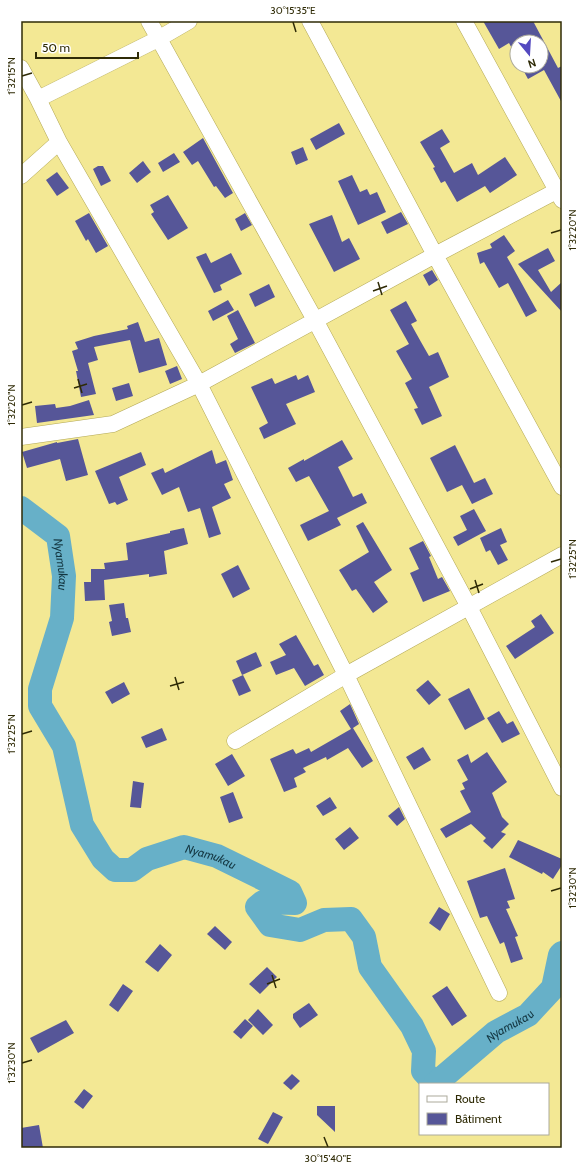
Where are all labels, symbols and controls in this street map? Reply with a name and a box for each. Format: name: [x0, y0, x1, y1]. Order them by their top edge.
text: 30°15'35"E: [270, 4, 316, 17]
scale bar: [36, 34, 138, 60]
north arrow: [509, 34, 549, 74]
text: 50 m: [42, 40, 70, 55]
text: N: [526, 56, 538, 71]
text: 1°32'15"N: [5, 57, 18, 95]
text: 1°32'20"N: [566, 209, 579, 251]
text: 1°32'20"N: [5, 384, 18, 426]
water label: Nyamukau: [51, 537, 72, 591]
text: 1°32'25"N: [566, 539, 579, 579]
text: 1°32'25"N: [5, 714, 18, 754]
water label: Nyamukau: [184, 840, 239, 872]
text: 1°32'30"N: [566, 867, 579, 909]
water label: Nyamukau: [482, 1006, 537, 1045]
text: 1°32'30"N: [5, 1042, 18, 1084]
legend: [419, 1083, 549, 1135]
text: Route: [455, 1091, 485, 1106]
text: Bâtiment: [455, 1111, 502, 1126]
text: 30°15'40"E: [304, 1152, 352, 1165]

